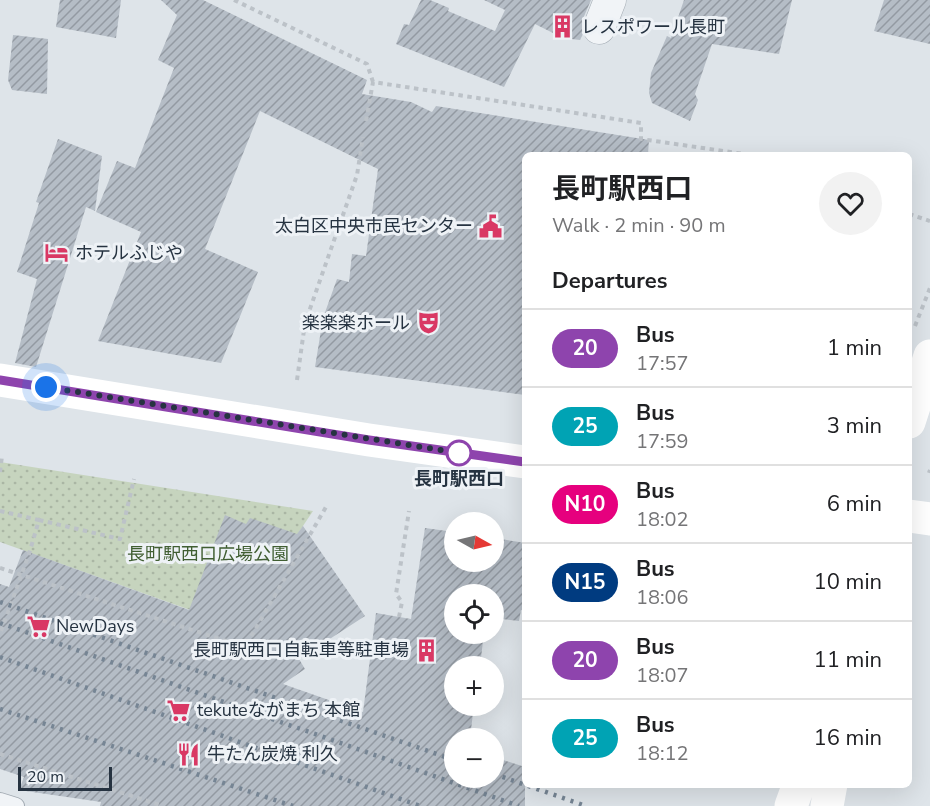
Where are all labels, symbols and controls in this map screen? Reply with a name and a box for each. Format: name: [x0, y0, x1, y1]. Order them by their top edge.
building icon: レスポワール長町: [550, 14, 576, 40]
place label: レスポワール長町: [581, 15, 725, 39]
text: 長町駅西口: [552, 170, 692, 208]
button: heart: [819, 172, 882, 235]
text: Walk · 2 min · 90 m: [552, 212, 726, 239]
public building icon: 太白区中央市民センター: [478, 213, 504, 239]
place label: 太白区中央市民センター: [275, 214, 473, 238]
hotel icon: ホテルふじや: [44, 240, 70, 266]
place label: ホテルふじや: [75, 241, 183, 265]
text: Departures: [552, 266, 667, 296]
theatre icon: 楽楽楽ホール: [415, 310, 441, 336]
place label: 楽楽楽ホール: [302, 311, 410, 335]
text: Bus: [636, 320, 675, 350]
text: 1 min: [827, 333, 882, 363]
text: 20: [572, 334, 598, 362]
text: 17:57: [636, 350, 689, 377]
your location: [31, 372, 61, 402]
text: Bus: [636, 398, 675, 428]
text: 3 min: [827, 411, 882, 441]
text: 25: [572, 412, 598, 440]
text: 17:59: [636, 428, 689, 455]
marker: 長町駅西口: [446, 440, 472, 466]
place label: 長町駅西口: [414, 467, 504, 491]
text: Bus: [636, 476, 675, 506]
text: 6 min: [827, 489, 882, 519]
text: N10: [565, 490, 605, 518]
text: 18:02: [636, 506, 689, 533]
north arrow: [444, 512, 504, 572]
map controls: [444, 512, 504, 788]
park label: 長町駅西口広場公園: [127, 542, 289, 566]
text: Bus: [636, 554, 675, 584]
text: 10 min: [814, 567, 882, 597]
text: N15: [565, 568, 605, 596]
button: locate: [444, 584, 504, 644]
text: 18:06: [636, 584, 689, 611]
supermarket icon: NewDays: [25, 613, 51, 639]
place label: NewDays: [56, 614, 134, 638]
text: Bus: [636, 632, 675, 662]
building icon: 長町駅西口自転車等駐車場: [414, 637, 440, 663]
place label: 長町駅西口自転車等駐車場: [193, 638, 409, 662]
text: 11 min: [814, 645, 882, 675]
text: 20: [572, 646, 598, 674]
button: +: [444, 656, 504, 716]
text: 18:07: [636, 662, 689, 689]
supermarket icon: tekuteながまち 本館: [166, 697, 192, 723]
place label: tekuteながまち 本館: [197, 698, 360, 722]
text: Bus: [636, 710, 675, 740]
text: 16 min: [814, 723, 882, 753]
text: 25: [572, 724, 598, 752]
button: −: [444, 728, 504, 788]
text: 18:12: [636, 740, 689, 767]
restaurant icon: 牛たん炭焼 利久: [176, 741, 202, 767]
place label: 牛たん炭焼 利久: [207, 742, 338, 766]
scale bar: [18, 764, 112, 792]
text: 20 m: [27, 766, 64, 788]

